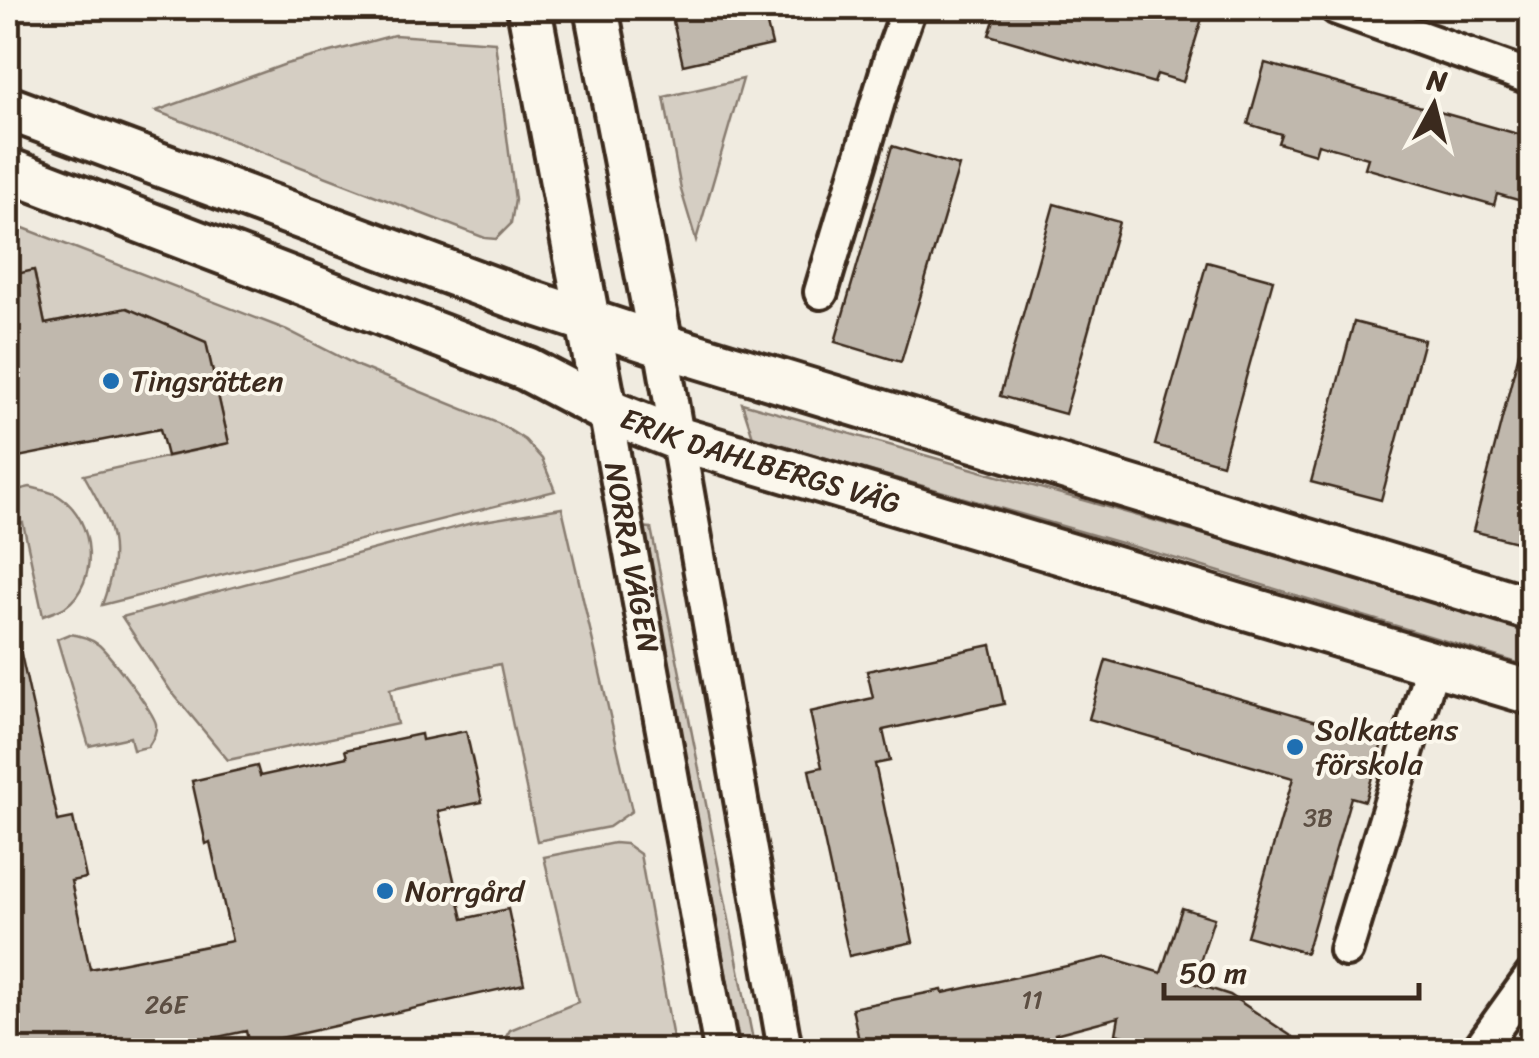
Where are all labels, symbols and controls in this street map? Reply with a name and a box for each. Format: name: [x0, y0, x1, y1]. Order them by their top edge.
north arrow: [1384, 55, 1484, 155]
text: N: [1423, 55, 1450, 106]
place label: Tingsrätten: [131, 354, 283, 408]
marker: Tingsrätten: [100, 370, 122, 392]
street label: ERIK DAHLBERGS VÄG: [612, 392, 907, 530]
street label: NORRA VÄGEN: [588, 458, 676, 657]
place label: Solkattens förskola: [1315, 703, 1458, 791]
marker: Solkattens förskola: [1284, 736, 1306, 758]
house number: 3B: [1303, 795, 1333, 840]
place label: Norrgård: [405, 864, 526, 918]
marker: Norrgård: [374, 880, 396, 902]
scale bar: [1164, 938, 1419, 1000]
text: 50 m: [1179, 946, 1247, 1000]
house number: 11: [1021, 977, 1043, 1022]
house number: 26E: [145, 982, 189, 1027]

